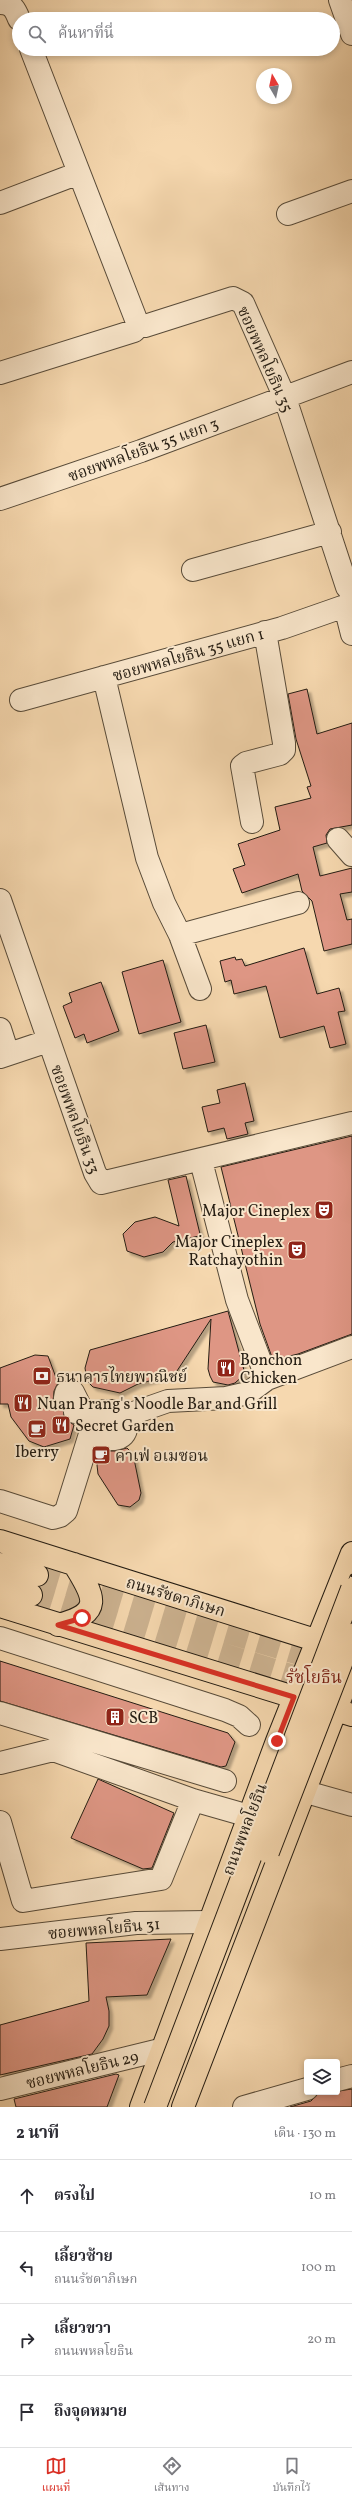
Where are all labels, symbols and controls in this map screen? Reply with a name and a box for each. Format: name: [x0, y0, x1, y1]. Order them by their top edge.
search box: [12, 12, 340, 56]
icon: search: [26, 23, 48, 45]
text: ค้นหาที่นี่: [58, 24, 114, 45]
north arrow: [256, 68, 292, 104]
street label: ซอยพหลโยธิน 35: [231, 303, 298, 416]
street label: ซอยพหลโยธิน 35 แยก 3: [65, 413, 222, 488]
street label: ซอยพหลโยธิน 35 แยก 1: [110, 623, 267, 688]
street label: ซอยพหลโยธิน 33: [44, 1062, 105, 1177]
theatre icon: Major Cineplex: [313, 1199, 335, 1221]
place label: Major Cineplex: [202, 1201, 310, 1223]
place label: Major Cineplex Ratchayothin: [175, 1232, 283, 1272]
theatre icon: Major Cineplex Ratchayothin: [286, 1239, 308, 1261]
place label: Bonchon Chicken: [240, 1350, 302, 1390]
restaurant icon: Bonchon Chicken: [215, 1357, 237, 1379]
bank icon: ธนาคารไทยพาณิชย์: [31, 1365, 53, 1387]
place label: ธนาคารไทยพาณิชย์: [56, 1366, 187, 1389]
restaurant icon: Nuan Prang's Noodle Bar and Grill: [12, 1392, 34, 1414]
place label: Nuan Prang's Noodle Bar and Grill: [37, 1394, 278, 1416]
restaurant icon: Secret Garden: [50, 1414, 72, 1436]
place label: Secret Garden: [75, 1416, 174, 1438]
cafe icon: Iberry: [26, 1418, 48, 1440]
place label: Iberry: [15, 1442, 59, 1464]
cafe icon: คาเฟ่ อเมซอน: [90, 1444, 112, 1466]
place label: คาเฟ่ อเมซอน: [115, 1446, 208, 1468]
street label: ถนนรัชดาภิเษก: [123, 1572, 228, 1623]
route start: [73, 1609, 91, 1627]
district label: รัชโยธิน: [286, 1664, 342, 1690]
building icon: SCB: [104, 1706, 126, 1728]
place label: SCB: [129, 1708, 158, 1730]
route end: [268, 1732, 286, 1750]
street label: ถนนพหลโยธิน: [217, 1780, 274, 1879]
street label: ซอยพหลโยธิน 31: [47, 1913, 161, 1946]
street label: ซอยพหลโยธิน 29: [24, 2045, 141, 2096]
map controls: [304, 2059, 340, 2095]
button: layers: [304, 2059, 340, 2095]
text: 2 นาที: [16, 2122, 59, 2145]
text: เดิน · 130 m: [274, 2125, 336, 2143]
icon: ahead: [16, 2185, 38, 2207]
text: ตรงไป: [54, 2186, 95, 2207]
text: 10 m: [309, 2187, 336, 2205]
text: เลี้ยวซ้าย: [54, 2247, 113, 2268]
icon: left: [16, 2257, 38, 2279]
text: 100 m: [301, 2259, 336, 2277]
text: ถนนรัชดาภิเษก: [54, 2271, 138, 2289]
text: เลี้ยวขวา: [54, 2319, 111, 2340]
icon: right: [16, 2329, 38, 2351]
text: 20 m: [307, 2331, 336, 2349]
text: ถนนพหลโยธิน: [54, 2343, 133, 2361]
icon: arrive: [16, 2401, 38, 2423]
text: ถึงจุดหมาย: [54, 2402, 127, 2423]
tab: แผนที่: [42, 2455, 70, 2497]
tab: เส้นทาง: [154, 2455, 190, 2497]
tab: บันทึกไว้: [273, 2455, 310, 2497]

